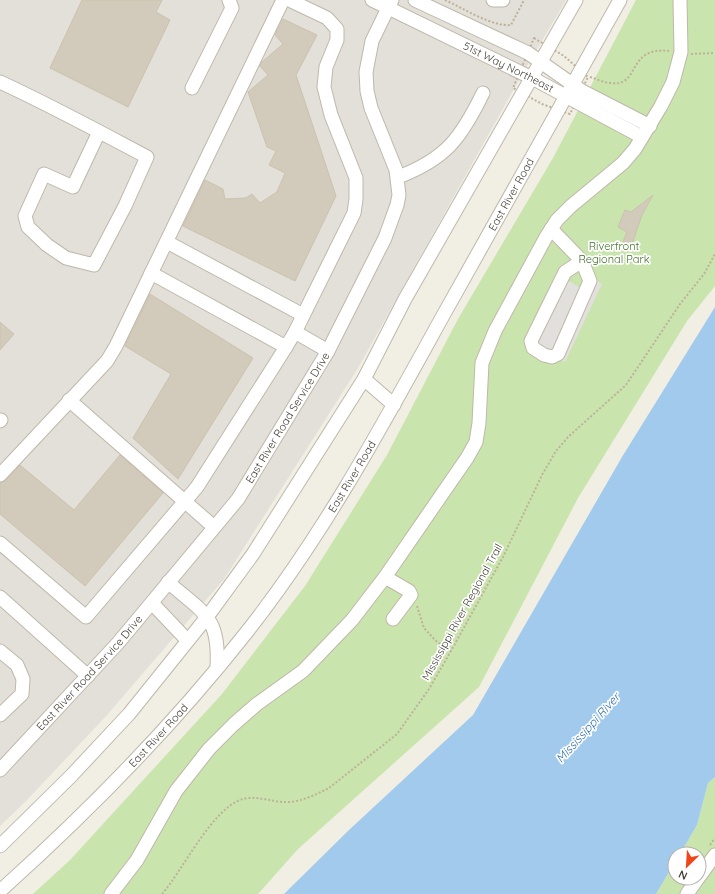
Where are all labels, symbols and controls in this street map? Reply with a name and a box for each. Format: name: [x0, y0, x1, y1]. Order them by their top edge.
street label: 51st Way Northeast: [461, 39, 556, 95]
street label: East River Road: [485, 155, 537, 233]
park label: Riverfront Regional Park: [578, 239, 650, 266]
street label: East River Road Service Drive: [242, 350, 333, 486]
street label: East River Road: [325, 438, 379, 515]
street label: Mississippi River Regional Trail: [419, 541, 505, 683]
street label: East River Road Service Drive: [33, 612, 145, 733]
water label: Mississippi River: [552, 689, 624, 766]
street label: East River Road: [126, 701, 191, 770]
north arrow: [667, 846, 707, 886]
text: N: [676, 867, 689, 883]

